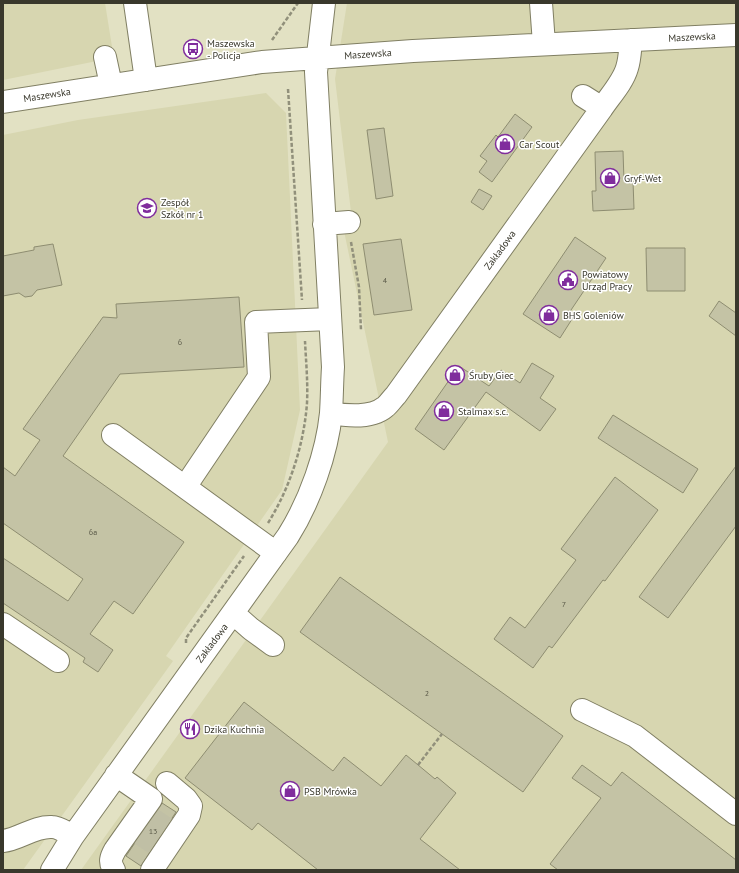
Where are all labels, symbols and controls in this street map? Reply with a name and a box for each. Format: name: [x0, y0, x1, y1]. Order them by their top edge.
street label: Maszewska: [668, 29, 716, 45]
place label: Maszewska - Policja: [207, 37, 255, 62]
bus stop icon: Maszewska - Policja: [182, 38, 204, 60]
street label: Maszewska: [344, 46, 392, 62]
street label: Maszewska: [22, 85, 72, 105]
shop icon: Car Scout: [494, 133, 516, 155]
place label: Car Scout: [519, 138, 560, 151]
shop icon: Gryf-Wet: [599, 167, 621, 189]
place label: Gryf-Wet: [624, 172, 662, 185]
place label: Zespół Szkół nr 1: [161, 196, 203, 221]
school or university icon: Zespół Szkół nr 1: [136, 197, 158, 219]
street label: Zakładowa: [481, 228, 519, 272]
place label: Powiatowy Urząd Pracy: [582, 268, 632, 293]
public building icon: Powiatowy Urząd Pracy: [557, 269, 579, 291]
house number: 4: [383, 275, 388, 285]
shop icon: BHS Goleniów: [538, 304, 560, 326]
place label: BHS Goleniów: [563, 309, 624, 322]
house number: 6: [178, 337, 182, 347]
shop icon: Śruby Giec: [444, 364, 466, 386]
place label: Śruby Giec: [469, 369, 514, 382]
shop icon: Stalmax s.c.: [433, 400, 455, 422]
place label: Stalmax s.c.: [458, 405, 508, 418]
house number: 6a: [89, 527, 97, 537]
house number: 7: [562, 599, 566, 609]
street label: Zakładowa: [193, 621, 231, 665]
house number: 2: [425, 688, 429, 698]
restaurant icon: Dzika Kuchnia: [179, 718, 201, 740]
place label: Dzika Kuchnia: [204, 723, 264, 736]
shop icon: PSB Mrówka: [279, 780, 301, 802]
place label: PSB Mrówka: [304, 785, 357, 798]
house number: 13: [149, 826, 157, 836]

